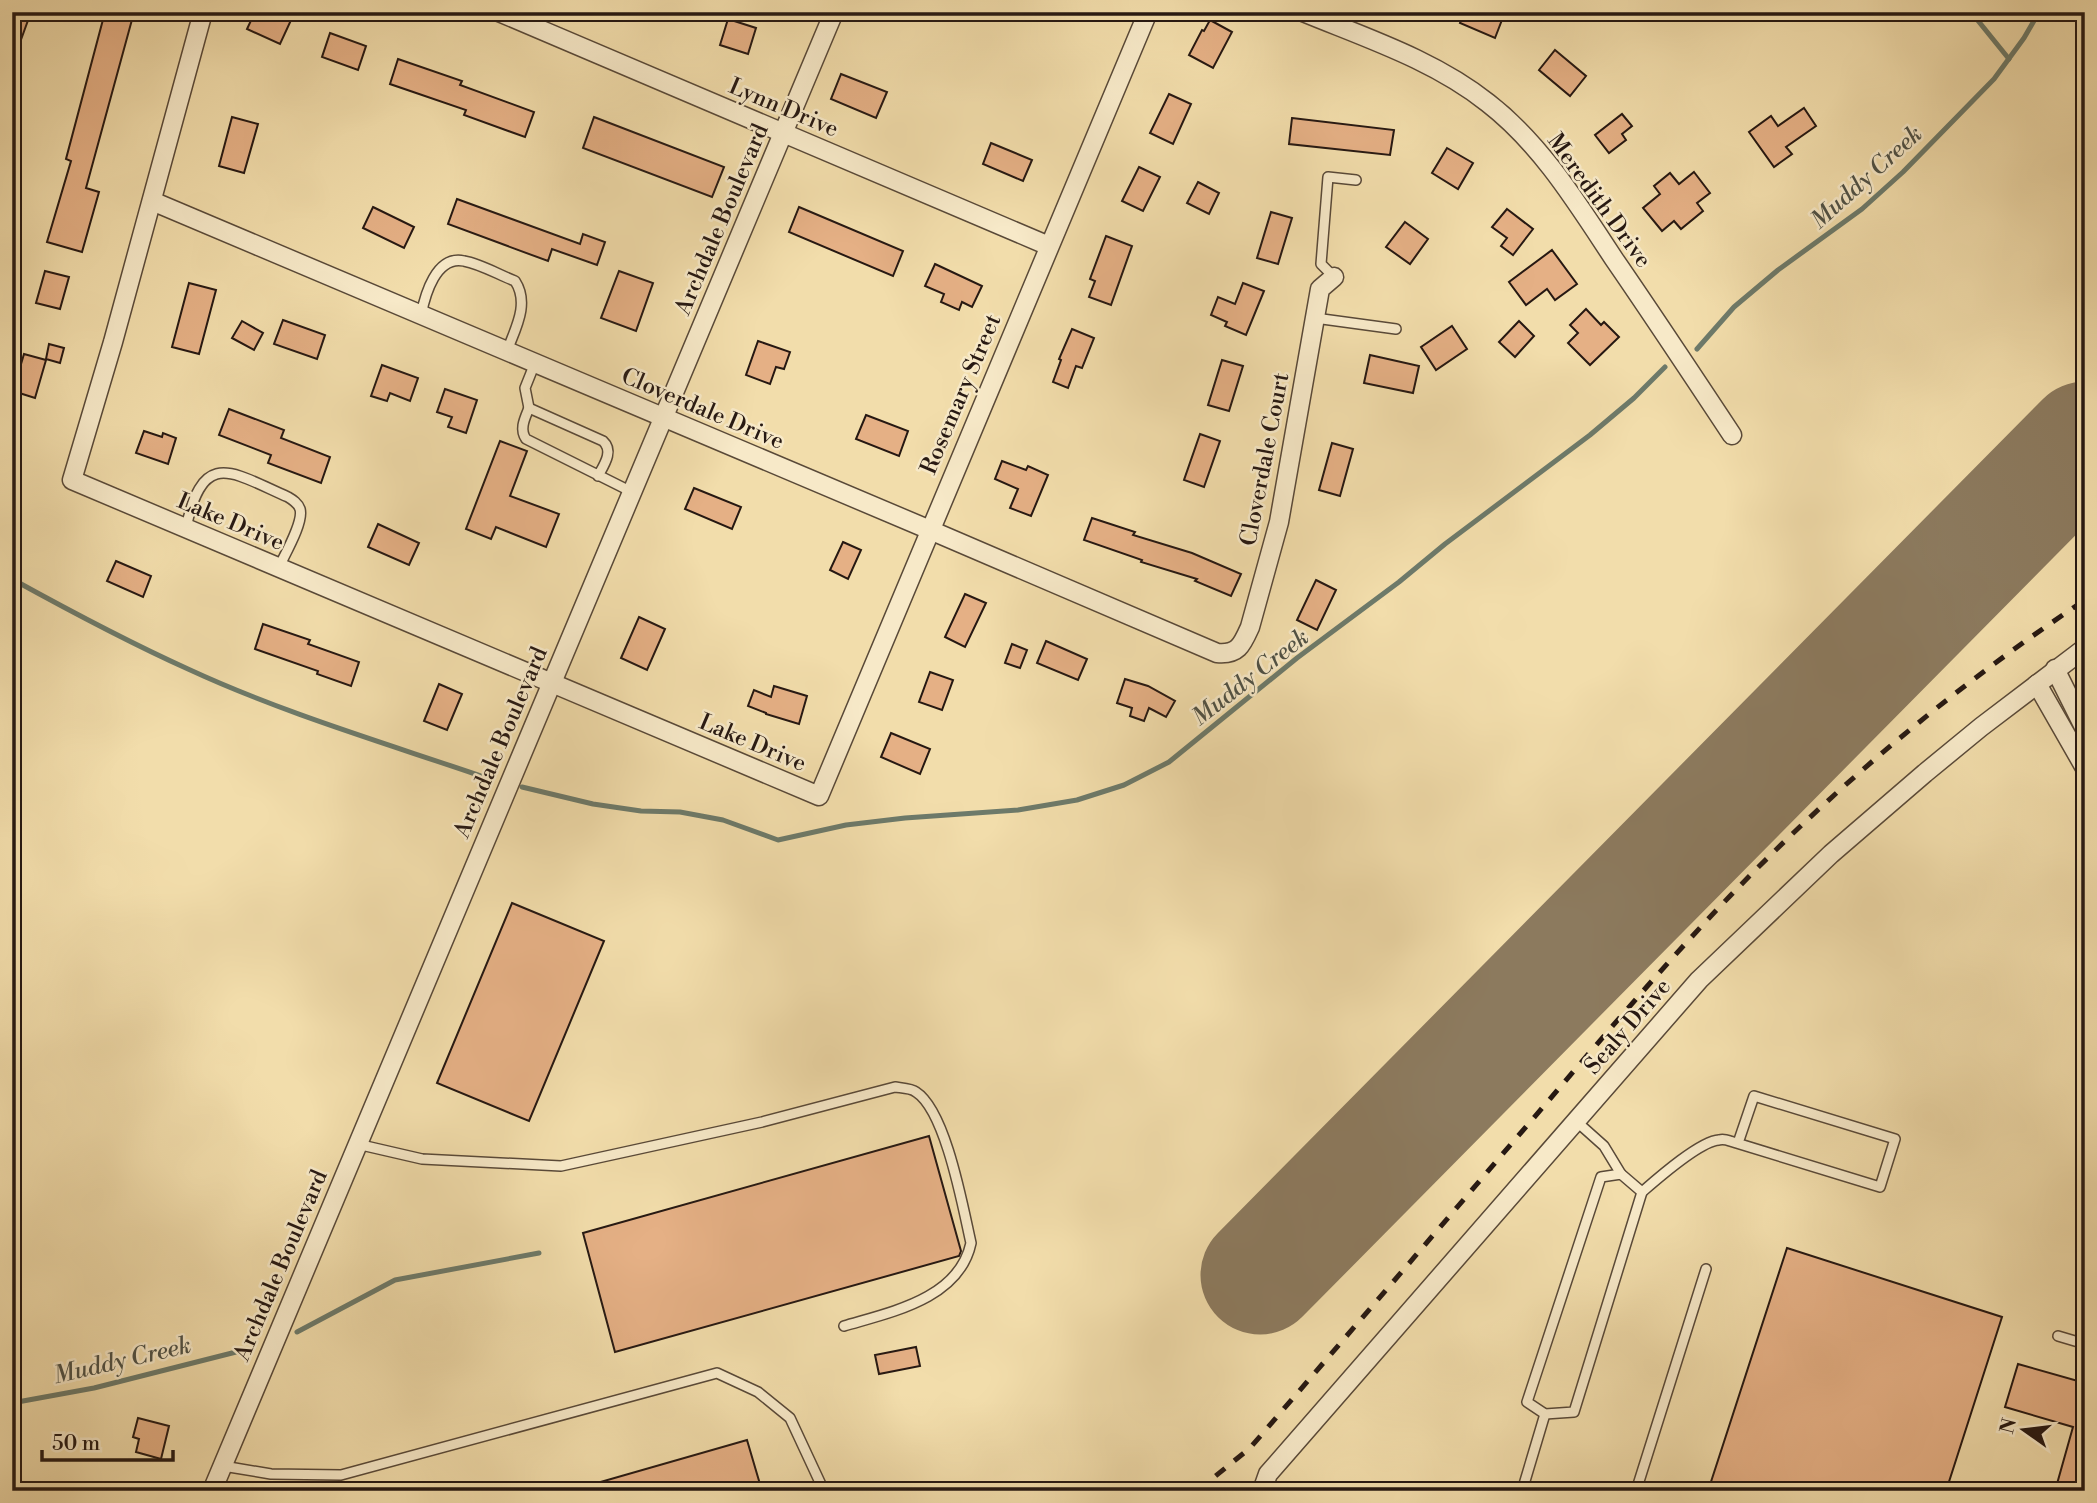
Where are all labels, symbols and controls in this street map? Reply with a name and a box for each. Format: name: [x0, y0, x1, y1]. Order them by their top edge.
street label: Lynn Drive: [724, 72, 843, 144]
street label: Archdale Boulevard: [669, 120, 775, 320]
water label: Muddy Creek: [1804, 120, 1929, 236]
street label: Meredith Drive: [1541, 128, 1657, 273]
street label: Rosemary Street: [915, 310, 1007, 479]
street label: Cloverdale Drive: [617, 362, 788, 456]
street label: Cloverdale Court: [1234, 370, 1296, 548]
street label: Lake Drive: [173, 487, 288, 557]
water label: Muddy Creek: [1186, 623, 1315, 733]
street label: Archdale Boulevard: [448, 643, 554, 843]
street label: Lake Drive: [695, 708, 810, 778]
street label: Sealy Drive: [1579, 973, 1677, 1080]
street label: Archdale Boulevard: [228, 1166, 334, 1366]
water label: Muddy Creek: [50, 1331, 194, 1391]
north arrow: [1988, 1394, 2058, 1464]
text: N: [1995, 1416, 2022, 1436]
scale bar: [42, 1419, 173, 1463]
text: 50 m: [52, 1431, 100, 1457]

